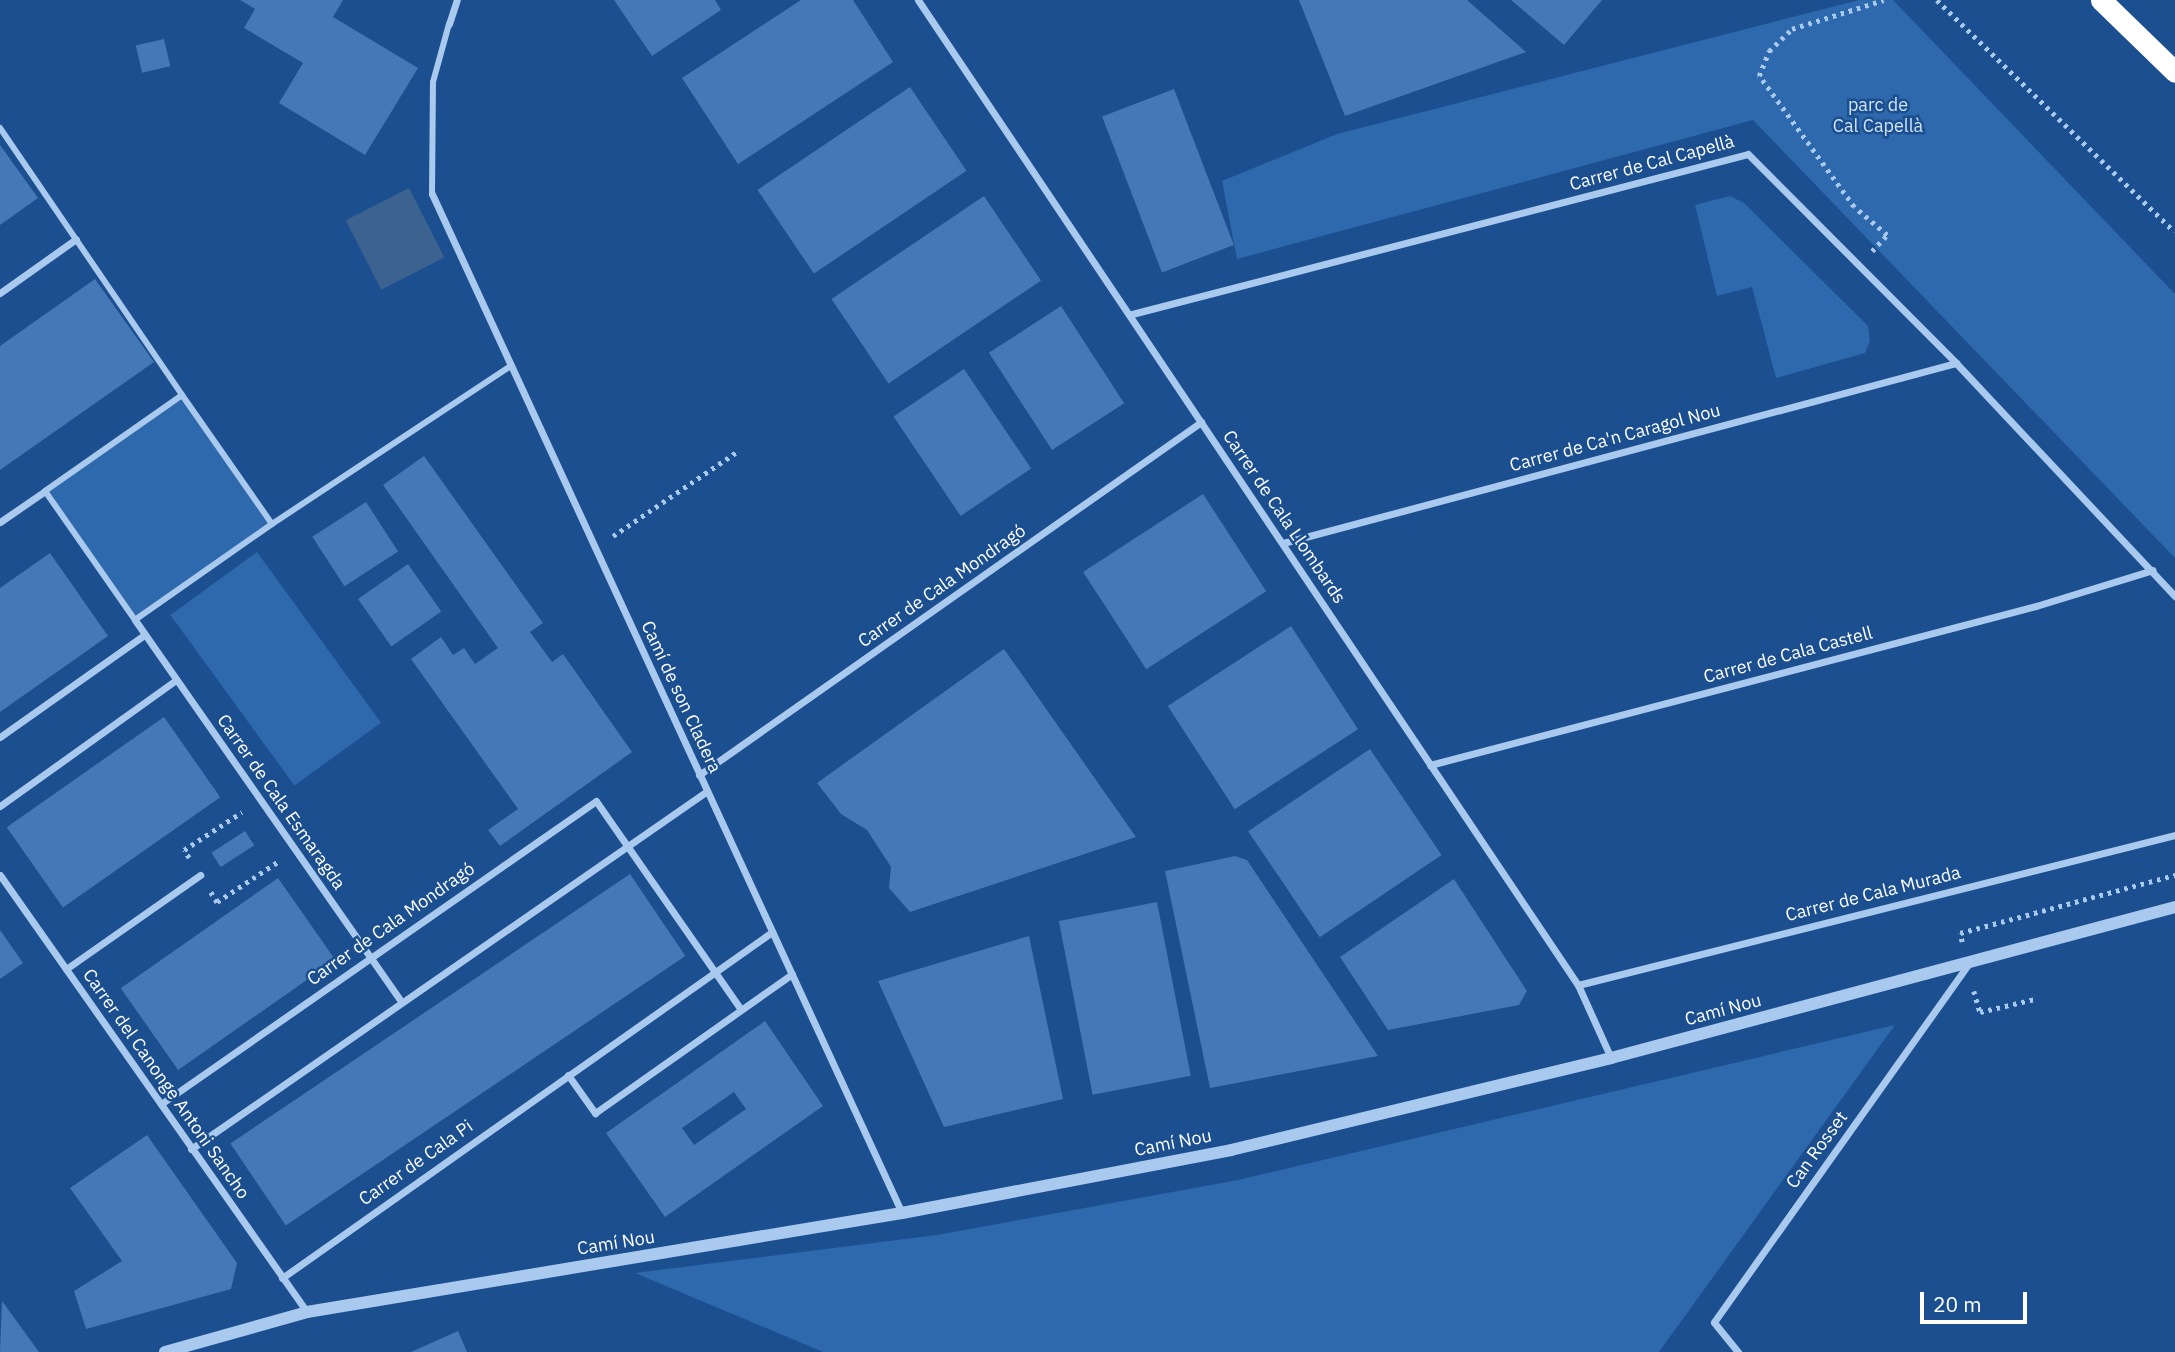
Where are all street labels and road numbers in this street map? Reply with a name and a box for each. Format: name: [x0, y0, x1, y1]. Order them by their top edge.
street label: Carrer de Cal Capellà: [1567, 131, 1737, 195]
street label: Carrer de Ca'n Caragol Nou: [1507, 399, 1723, 477]
street label: Carrer de Cala Llombards: [1218, 426, 1350, 608]
street label: Carrer de Cala Mondragó: [854, 520, 1030, 652]
street label: Camí de son Cladera: [636, 618, 726, 776]
street label: Carrer de Cala Castell: [1701, 622, 1875, 688]
street label: Carrer de Cala Esmaragda: [212, 710, 350, 894]
street label: Carrer de Cala Mondragó: [303, 858, 479, 990]
street label: Carrer de Cala Murada: [1783, 862, 1963, 926]
street label: Carrer del Canonge Antoni Sancho: [78, 965, 254, 1203]
street label: Camí Nou: [1682, 989, 1764, 1031]
street label: Can Rosset: [1782, 1107, 1852, 1193]
street label: Carrer de Cala Pi: [355, 1116, 477, 1210]
street label: Camí Nou: [1133, 1125, 1213, 1161]
street label: Camí Nou: [576, 1226, 656, 1260]

